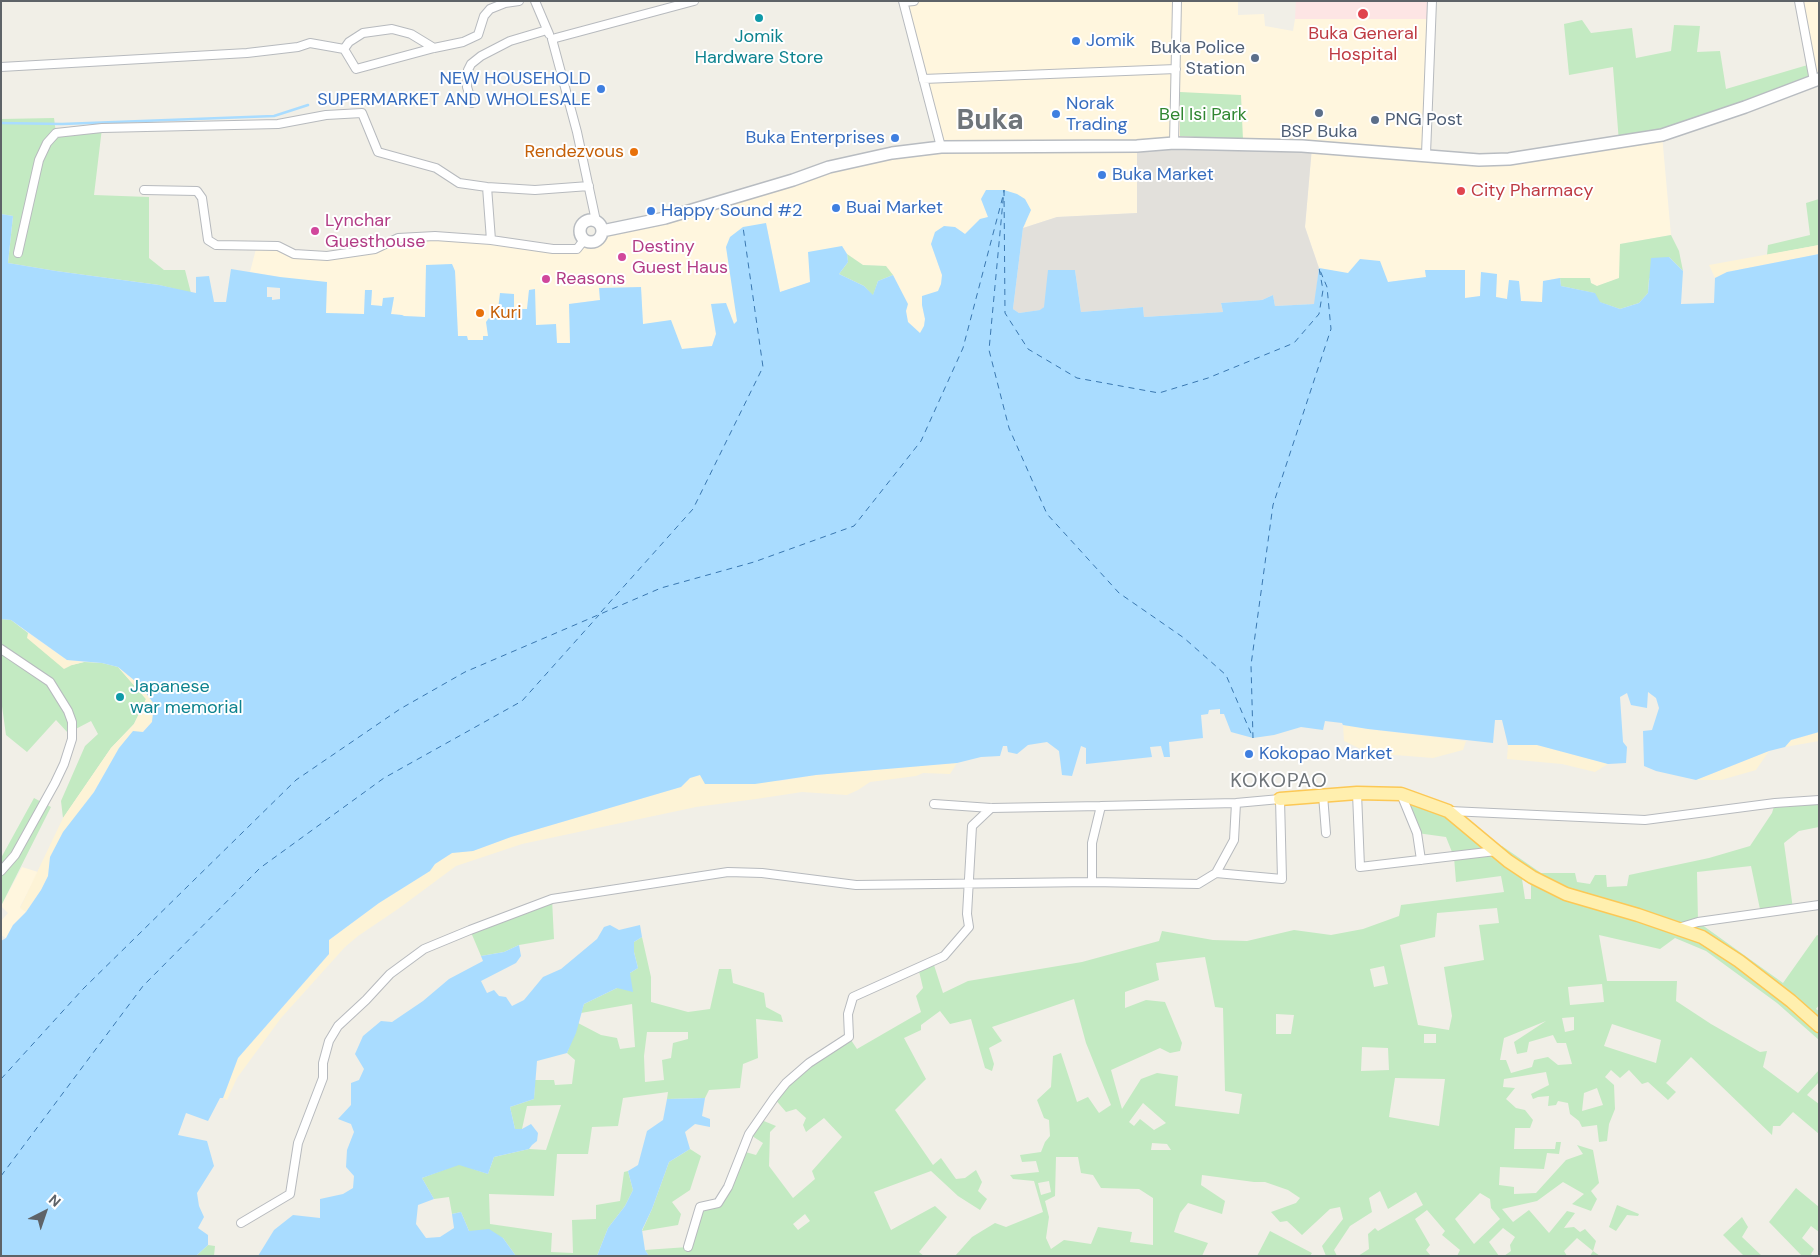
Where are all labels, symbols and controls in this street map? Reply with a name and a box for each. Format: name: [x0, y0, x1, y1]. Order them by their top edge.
marker: Buka General Hospital: [1356, 7, 1370, 21]
marker: Jomik Hardware Store: [753, 12, 765, 24]
place label: Buka General Hospital: [1308, 23, 1418, 66]
place label: Jomik Hardware Store: [695, 26, 823, 68]
place label: Jomik: [1086, 30, 1135, 52]
marker: Jomik: [1070, 35, 1082, 47]
place label: Buka Police Station: [1151, 37, 1245, 80]
marker: Buka Police Station: [1249, 52, 1261, 64]
place label: NEW HOUSEHOLD SUPERMARKET AND WHOLESALE: [317, 68, 591, 110]
marker: NEW HOUSEHOLD SUPERMARKET AND WHOLESALE: [595, 83, 607, 95]
place label: Norak Trading: [1066, 93, 1128, 136]
park label: Bel Isi Park: [1159, 104, 1247, 126]
district label: Buka: [956, 105, 1024, 139]
marker: BSP Buka: [1313, 107, 1325, 119]
marker: Norak Trading: [1050, 108, 1062, 120]
place label: PNG Post: [1385, 109, 1463, 131]
marker: PNG Post: [1369, 114, 1381, 126]
place label: BSP Buka: [1281, 121, 1357, 143]
place label: Buka Enterprises: [746, 127, 885, 149]
marker: Buka Enterprises: [889, 132, 901, 144]
place label: Rendezvous: [524, 141, 624, 163]
marker: Rendezvous: [628, 146, 640, 158]
place label: Buka Market: [1112, 164, 1214, 186]
marker: Buka Market: [1096, 169, 1108, 181]
place label: City Pharmacy: [1471, 180, 1593, 202]
marker: City Pharmacy: [1455, 185, 1467, 197]
place label: Buai Market: [846, 197, 943, 219]
place label: Happy Sound #2: [661, 200, 802, 222]
marker: Buai Market: [830, 202, 842, 214]
marker: Happy Sound #2: [645, 205, 657, 217]
place label: Lynchar Guesthouse: [325, 210, 425, 252]
marker: Lynchar Guesthouse: [309, 225, 321, 237]
place label: Destiny Guest Haus: [632, 236, 728, 278]
marker: Destiny Guest Haus: [616, 251, 628, 263]
place label: Reasons: [556, 268, 625, 290]
marker: Reasons: [540, 273, 552, 285]
place label: Kuri: [490, 302, 521, 324]
marker: Kuri: [474, 307, 486, 319]
place label: Japanese war memorial: [130, 676, 242, 719]
marker: Japanese war memorial: [114, 691, 126, 703]
place label: Kokopao Market: [1259, 743, 1392, 765]
marker: Kokopao Market: [1243, 748, 1255, 760]
district label: KOKOPAO: [1229, 770, 1329, 794]
north arrow: [20, 1187, 70, 1237]
text: N: [45, 1191, 65, 1211]

